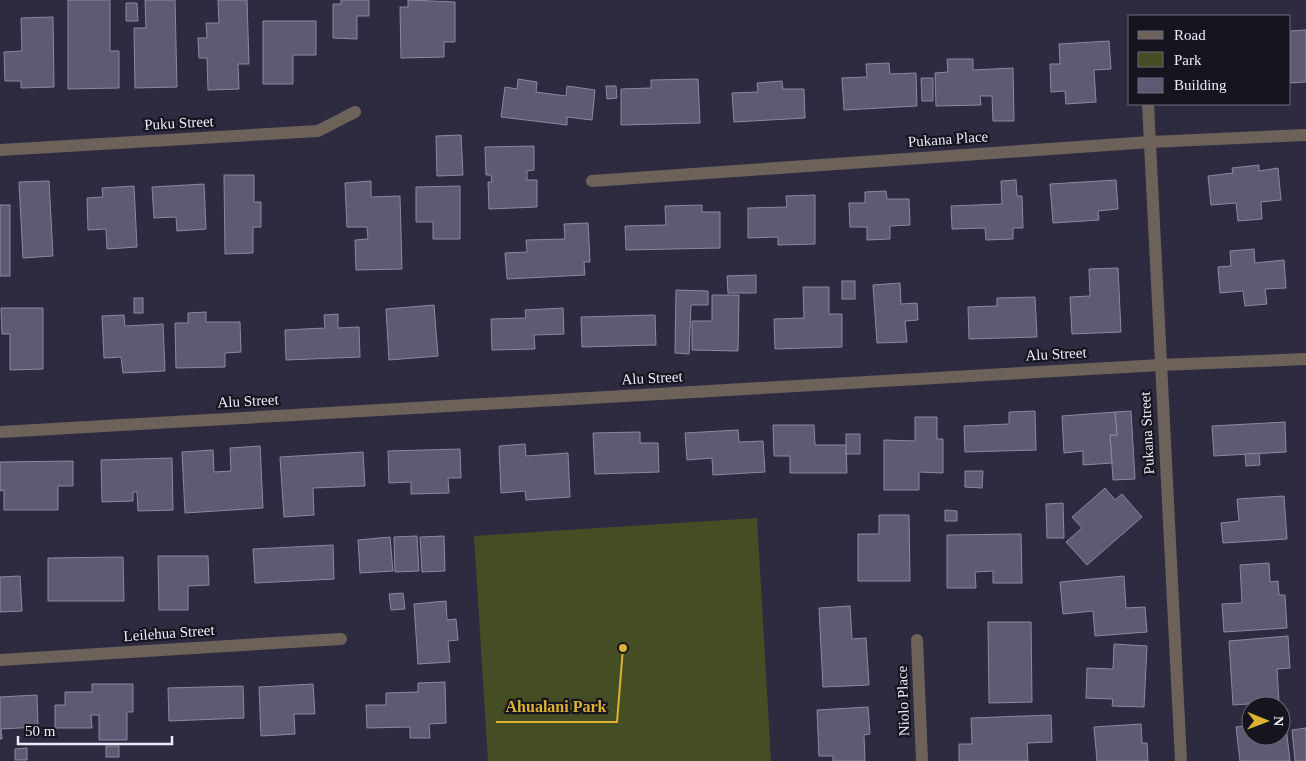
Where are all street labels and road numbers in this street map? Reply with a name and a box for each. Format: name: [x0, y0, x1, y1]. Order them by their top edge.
street label: Puku Street: [144, 113, 215, 133]
street label: Pukana Place: [907, 128, 989, 150]
street label: Alu Street: [1025, 344, 1088, 364]
street label: Alu Street: [621, 368, 684, 388]
street label: Pukana Street: [1137, 390, 1157, 475]
street label: Alu Street: [217, 391, 280, 411]
street label: Leilehua Street: [123, 622, 216, 644]
street label: Niolo Place: [894, 665, 912, 736]

